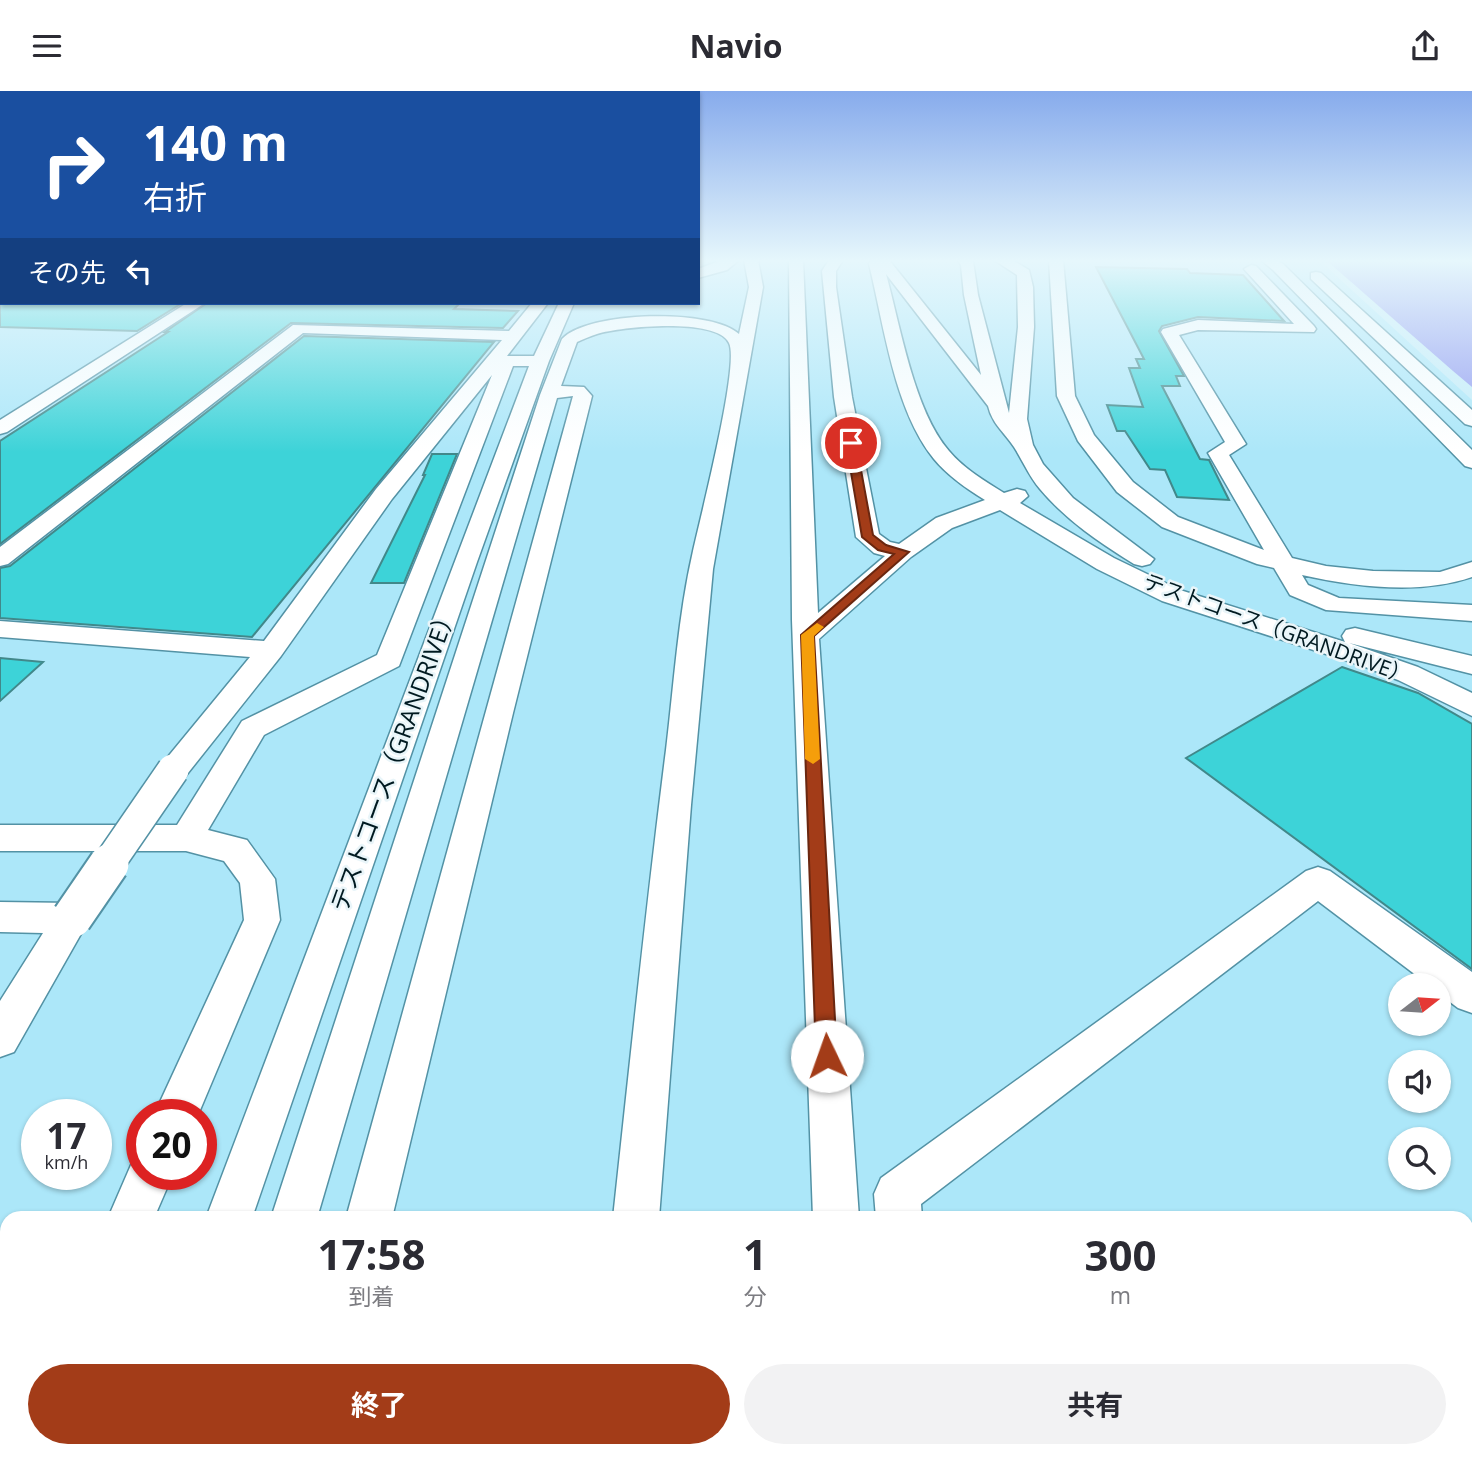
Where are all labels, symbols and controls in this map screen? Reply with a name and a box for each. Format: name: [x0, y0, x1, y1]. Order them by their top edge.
text: Navio: [689, 24, 783, 67]
icon: menu: [28, 27, 66, 65]
icon: share: [1406, 27, 1444, 65]
text: 140 m: [143, 109, 288, 175]
icon: right: [28, 119, 119, 210]
text: 右折: [143, 175, 207, 218]
icon: left: [120, 252, 158, 290]
text: その先: [28, 254, 106, 290]
pin: [821, 413, 881, 473]
icon: arrive: [832, 424, 870, 462]
street label: テストコース（GRANDRIVE）: [1140, 567, 1415, 690]
street label: テストコース（GRANDRIVE）: [322, 601, 463, 916]
north arrow: [1388, 973, 1451, 1036]
map controls: [1388, 973, 1451, 1190]
position arrow: [790, 1019, 864, 1093]
button: sound: [1388, 1050, 1451, 1113]
speed limit sign: 20: [126, 1099, 217, 1190]
text: 17: [46, 1112, 87, 1159]
button: search: [1388, 1127, 1451, 1190]
text: km/h: [45, 1150, 88, 1174]
text: 17:58: [317, 1225, 426, 1282]
text: 1: [743, 1225, 767, 1282]
text: 300: [1084, 1226, 1157, 1283]
text: m: [1110, 1279, 1131, 1311]
text: 到着: [348, 1280, 394, 1312]
text: 分: [743, 1280, 766, 1312]
button: 終了: [28, 1364, 730, 1444]
button: 共有: [744, 1364, 1446, 1444]

